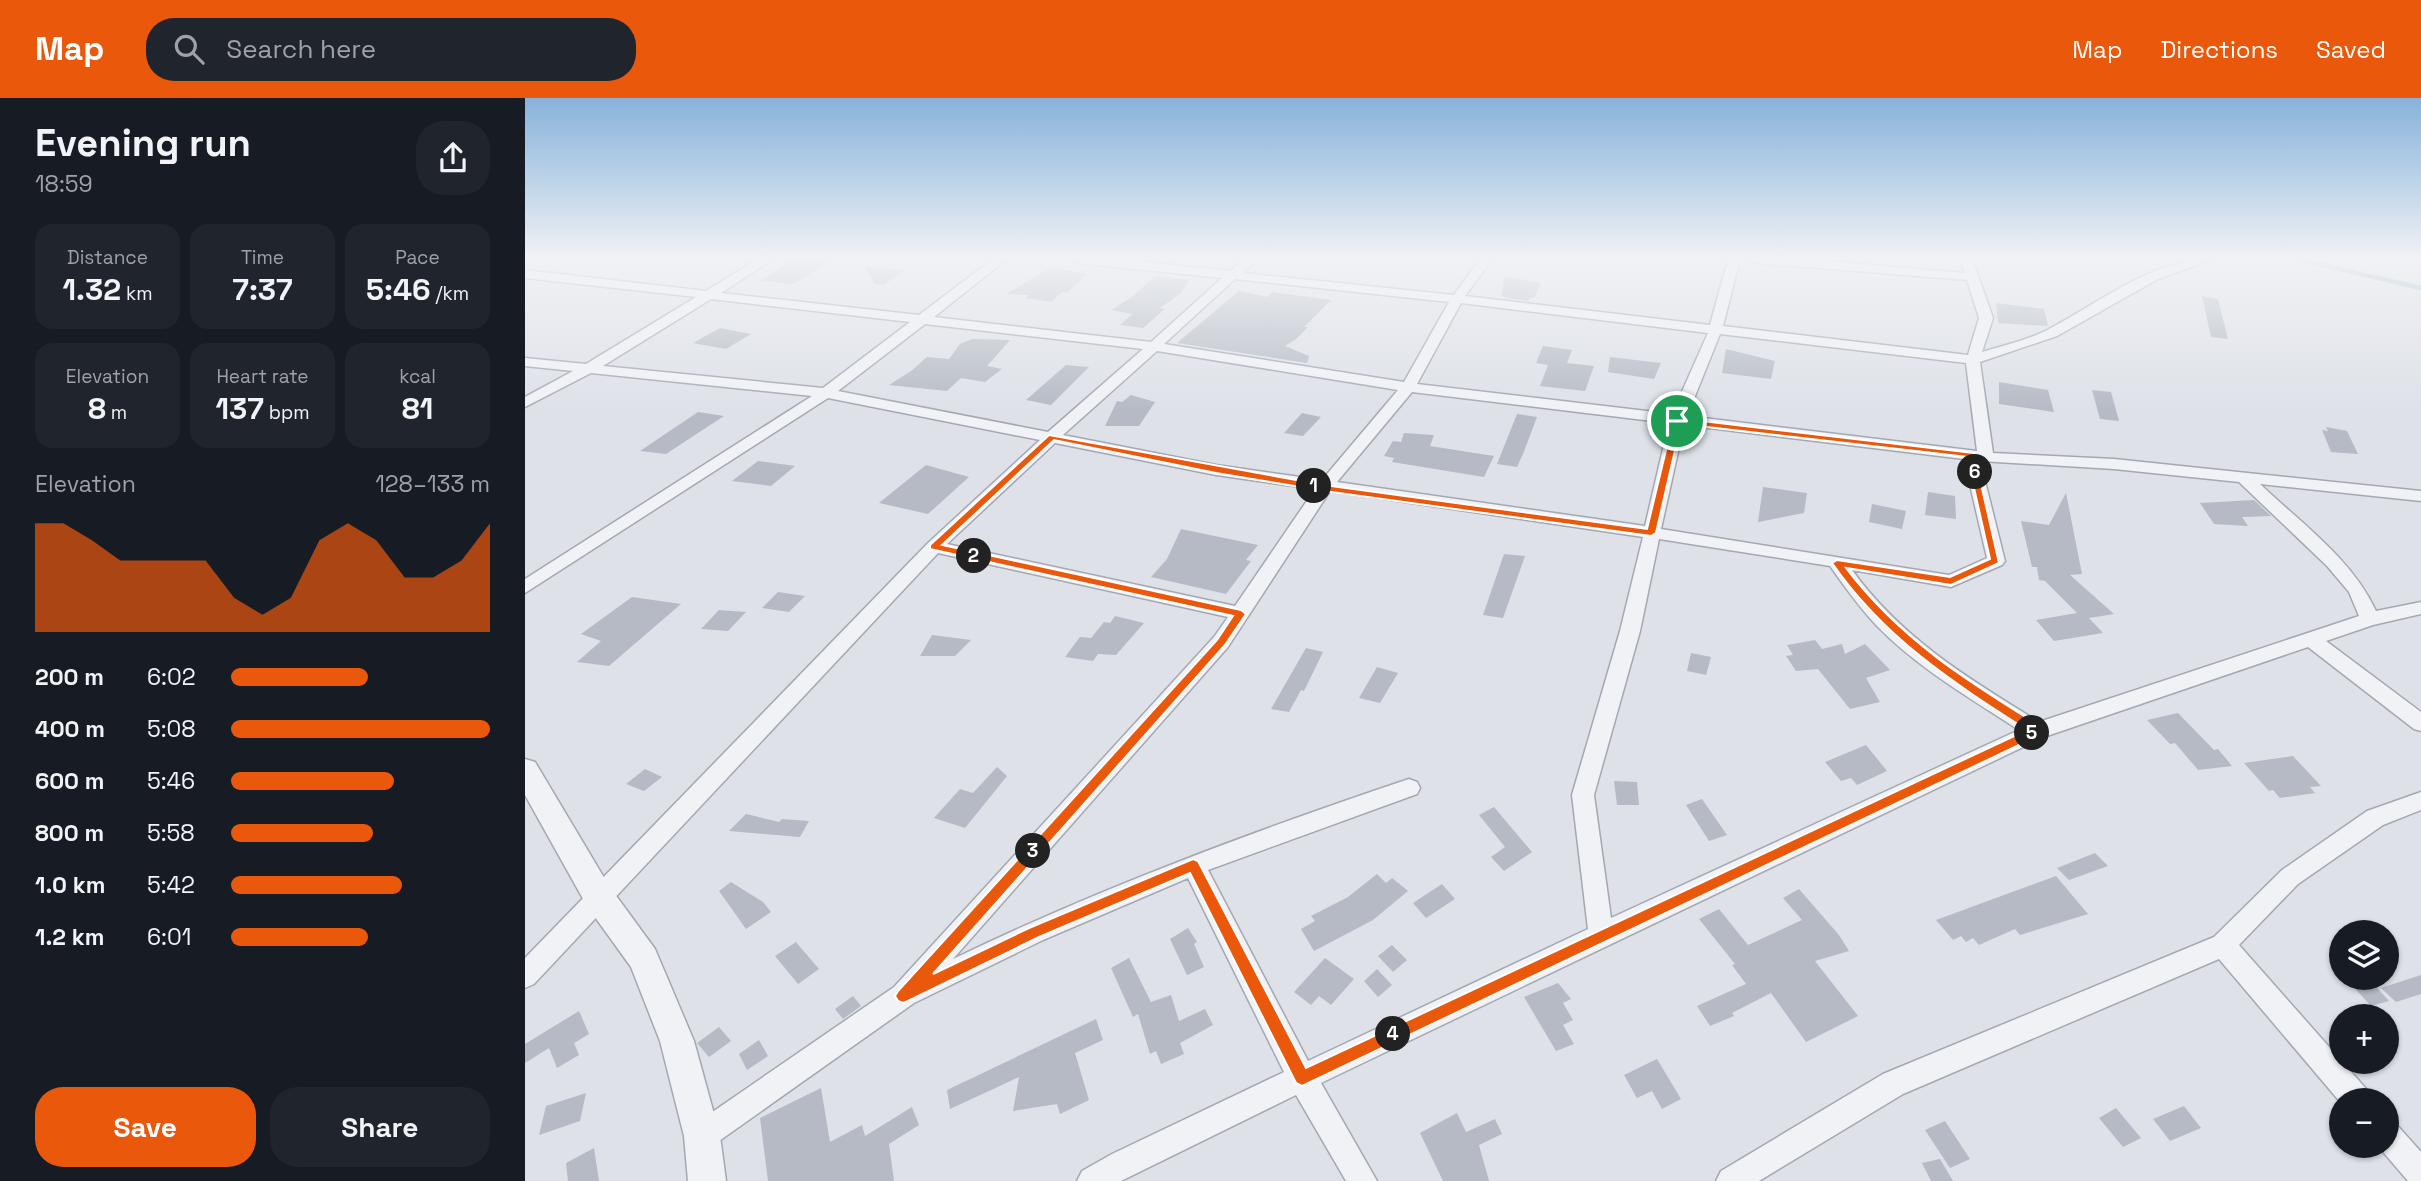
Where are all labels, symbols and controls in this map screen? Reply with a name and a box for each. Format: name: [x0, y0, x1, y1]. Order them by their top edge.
search box: [146, 18, 636, 81]
text: Map: [35, 28, 104, 70]
icon: search: [170, 30, 208, 68]
text: Search here: [226, 32, 376, 66]
text: Map: [2072, 34, 2122, 65]
text: Directions: [2160, 34, 2278, 65]
text: Saved: [2316, 34, 2386, 65]
text: Evening run: [35, 119, 251, 167]
button: share: [416, 121, 490, 195]
text: 18:59: [35, 169, 93, 199]
text: Distance: [67, 245, 148, 270]
text: Time: [241, 245, 284, 270]
text: Pace: [395, 245, 440, 270]
text: 1.32: [62, 270, 121, 309]
text: 7:37: [232, 270, 293, 309]
text: 5:46: [366, 270, 431, 309]
text: km: [121, 281, 153, 306]
text: /km: [431, 281, 469, 306]
text: Elevation: [66, 364, 149, 389]
text: Heart rate: [216, 364, 309, 389]
text: kcal: [399, 364, 436, 389]
text: 8: [88, 389, 106, 428]
text: 137: [215, 389, 264, 428]
text: 81: [402, 389, 433, 428]
pin: [1647, 391, 1707, 451]
text: m: [106, 400, 127, 425]
text: bpm: [264, 400, 310, 425]
icon: arrive: [1658, 402, 1696, 440]
pin: 6: [1957, 454, 1993, 490]
text: 6: [1969, 459, 1980, 484]
pin: 1: [1297, 468, 1331, 504]
text: Elevation: [35, 469, 136, 499]
text: 128–133 m: [375, 469, 490, 499]
text: 1: [1309, 473, 1318, 498]
pin: 2: [957, 538, 991, 574]
text: 2: [968, 543, 979, 568]
text: 200 m: [35, 662, 104, 692]
text: 6:02: [147, 662, 196, 692]
text: 400 m: [35, 714, 105, 744]
text: 5:08: [147, 714, 196, 744]
pin: 5: [2015, 716, 2049, 750]
text: 5: [2026, 720, 2037, 745]
text: 600 m: [35, 766, 105, 796]
text: 5:46: [147, 766, 195, 796]
text: 800 m: [35, 818, 104, 848]
text: 5:58: [147, 818, 195, 848]
pin: 3: [1015, 834, 1051, 868]
text: 3: [1027, 838, 1038, 863]
text: 1.0 km: [35, 870, 105, 900]
text: 5:42: [147, 870, 195, 900]
map controls: [2329, 920, 2399, 1158]
button: layers: [2329, 920, 2399, 990]
text: 1.2 km: [35, 922, 104, 952]
text: 6:01: [147, 922, 191, 952]
button: +: [2329, 1004, 2399, 1074]
pin: 4: [1375, 1016, 1411, 1052]
text: 4: [1386, 1021, 1399, 1046]
button: Save: [35, 1087, 256, 1167]
button: Share: [270, 1087, 490, 1167]
button: −: [2329, 1088, 2399, 1158]

